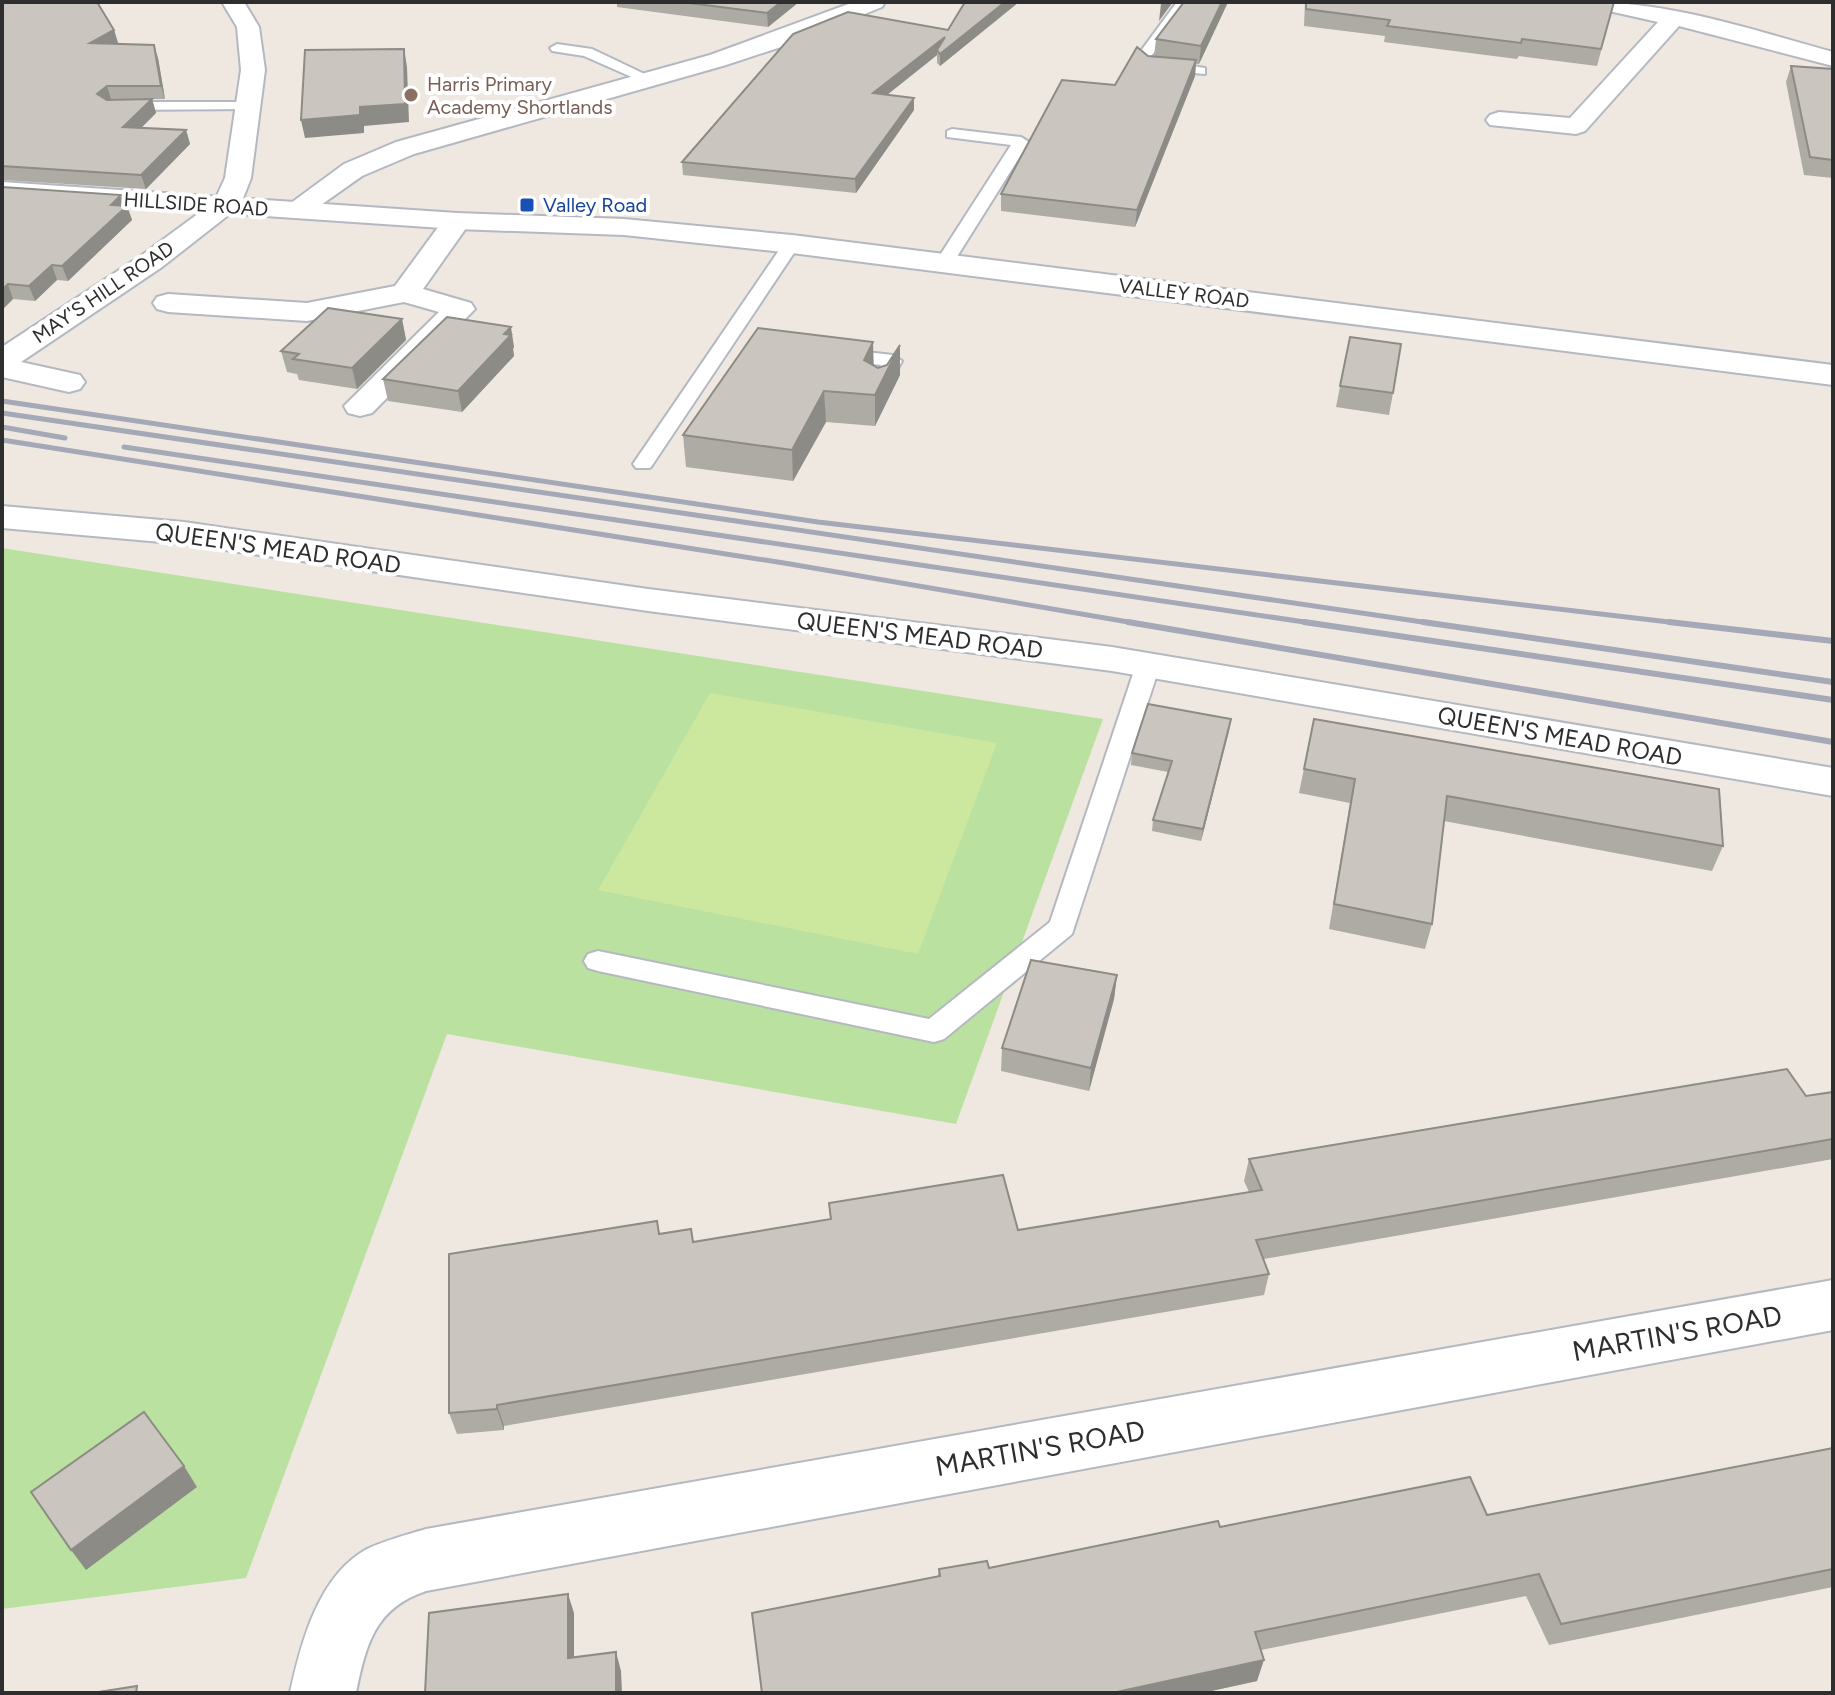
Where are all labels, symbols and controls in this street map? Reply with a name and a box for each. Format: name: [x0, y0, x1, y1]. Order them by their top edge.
place label: Harris Primary Academy Shortlands: [427, 72, 613, 119]
marker: Harris Primary Academy Shortlands: [402, 86, 420, 104]
street label: HILLSIDE ROAD: [123, 187, 269, 221]
place label: Valley Road: [543, 193, 647, 217]
marker: Valley Road: [518, 196, 536, 214]
street label: MAY'S HILL ROAD: [28, 236, 178, 348]
street label: VALLEY ROAD: [1117, 273, 1251, 313]
street label: QUEEN'S MEAD ROAD: [153, 516, 403, 580]
street label: QUEEN'S MEAD ROAD: [795, 606, 1045, 664]
street label: QUEEN'S MEAD ROAD: [1435, 700, 1685, 772]
street label: MARTIN'S ROAD: [1570, 1298, 1784, 1368]
street label: MARTIN'S ROAD: [933, 1413, 1147, 1483]

